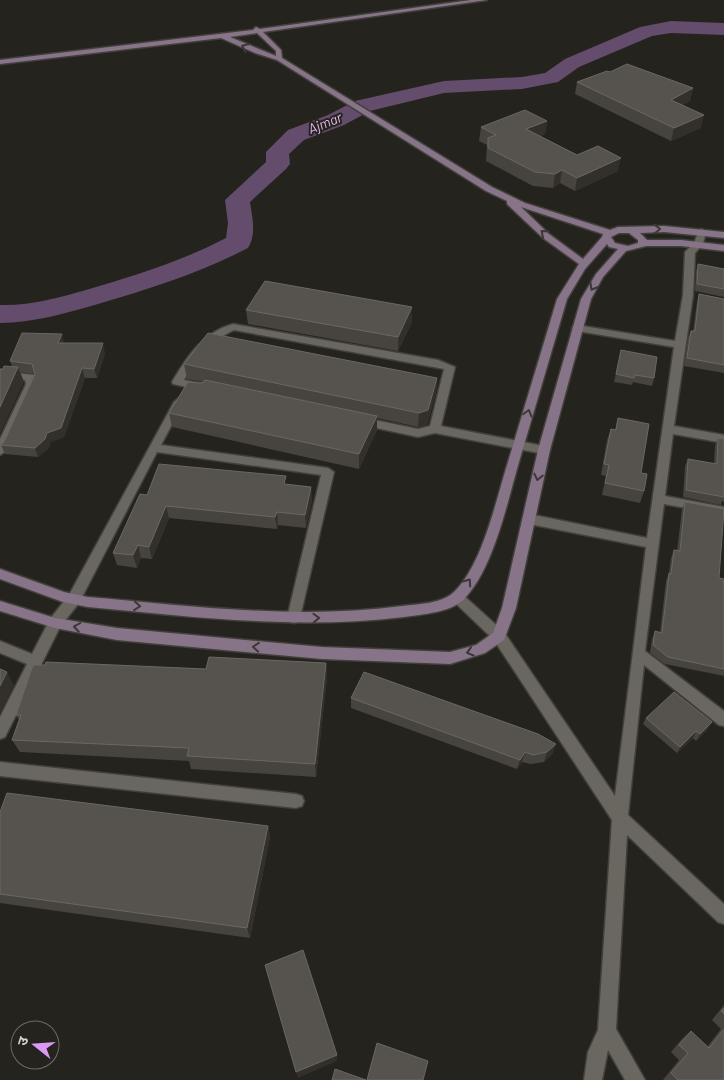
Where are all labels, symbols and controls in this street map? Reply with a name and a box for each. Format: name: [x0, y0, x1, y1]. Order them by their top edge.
one-way arrow: [241, 42, 250, 53]
water label: Ajmar: [305, 108, 345, 137]
one-way arrow: [654, 224, 661, 234]
one-way arrow: [541, 231, 550, 239]
one-way arrow: [589, 282, 599, 291]
one-way arrow: [522, 410, 532, 418]
one-way arrow: [533, 472, 544, 481]
one-way arrow: [462, 579, 471, 588]
one-way arrow: [133, 600, 141, 611]
one-way arrow: [313, 612, 321, 623]
one-way arrow: [73, 622, 81, 633]
one-way arrow: [252, 642, 260, 653]
one-way arrow: [466, 646, 475, 656]
north arrow: [10, 1020, 60, 1070]
text: उ: [13, 1034, 32, 1047]

